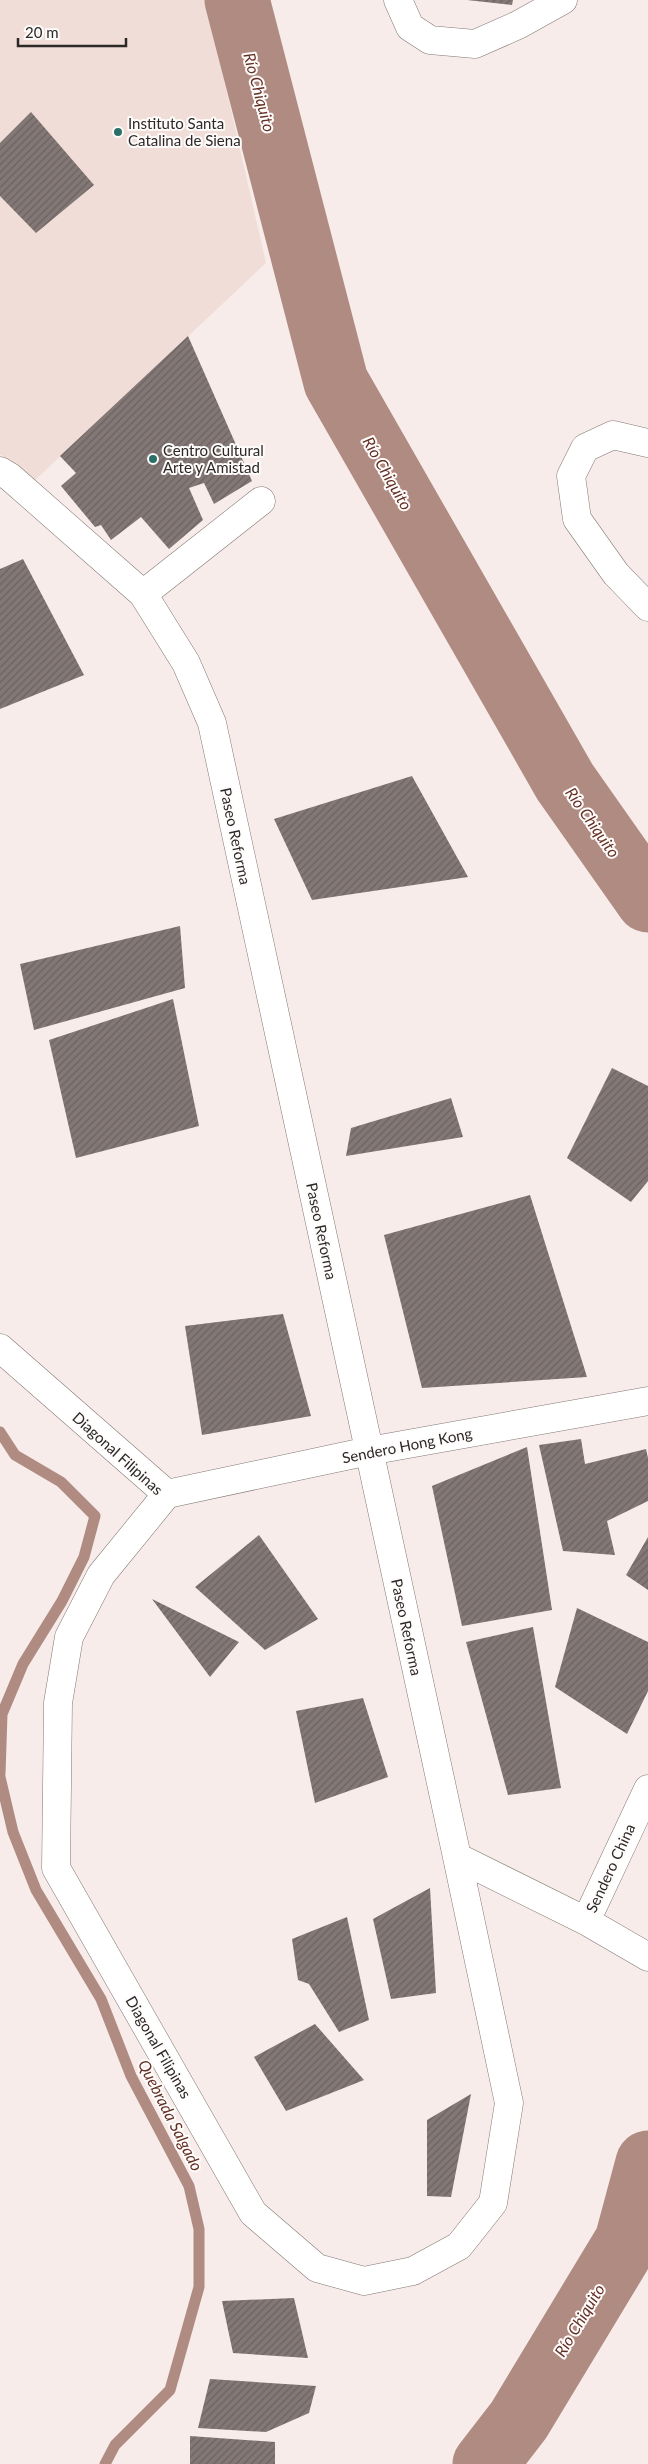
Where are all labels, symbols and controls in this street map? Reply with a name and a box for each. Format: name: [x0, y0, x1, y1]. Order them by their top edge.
scale bar: [18, 15, 125, 47]
text: 20 m: [25, 23, 59, 41]
water label: Río Chiquito: [240, 50, 280, 134]
place label: Instituto Santa Catalina de Siena: [128, 114, 241, 149]
marker: Instituto Santa Catalina de Siena: [112, 126, 124, 138]
water label: Río Chiquito: [359, 433, 417, 513]
place label: Centro Cultural Arte y Amistad: [163, 441, 264, 476]
marker: Centro Cultural Arte y Amistad: [147, 453, 159, 465]
water label: Río Chiquito: [562, 783, 624, 861]
street label: Paseo Reforma: [217, 786, 255, 886]
street label: Paseo Reforma: [303, 1181, 341, 1281]
street label: Diagonal Filipinas: [69, 1408, 167, 1498]
street label: Sendero Hong Kong: [341, 1424, 474, 1466]
street label: Paseo Reforma: [388, 1577, 426, 1677]
street label: Sendero China: [582, 1821, 638, 1915]
street label: Diagonal Filipinas: [122, 1993, 196, 2101]
water label: Quebrada Salgado: [135, 2056, 207, 2174]
water label: Río Chiquito: [550, 2280, 608, 2360]

